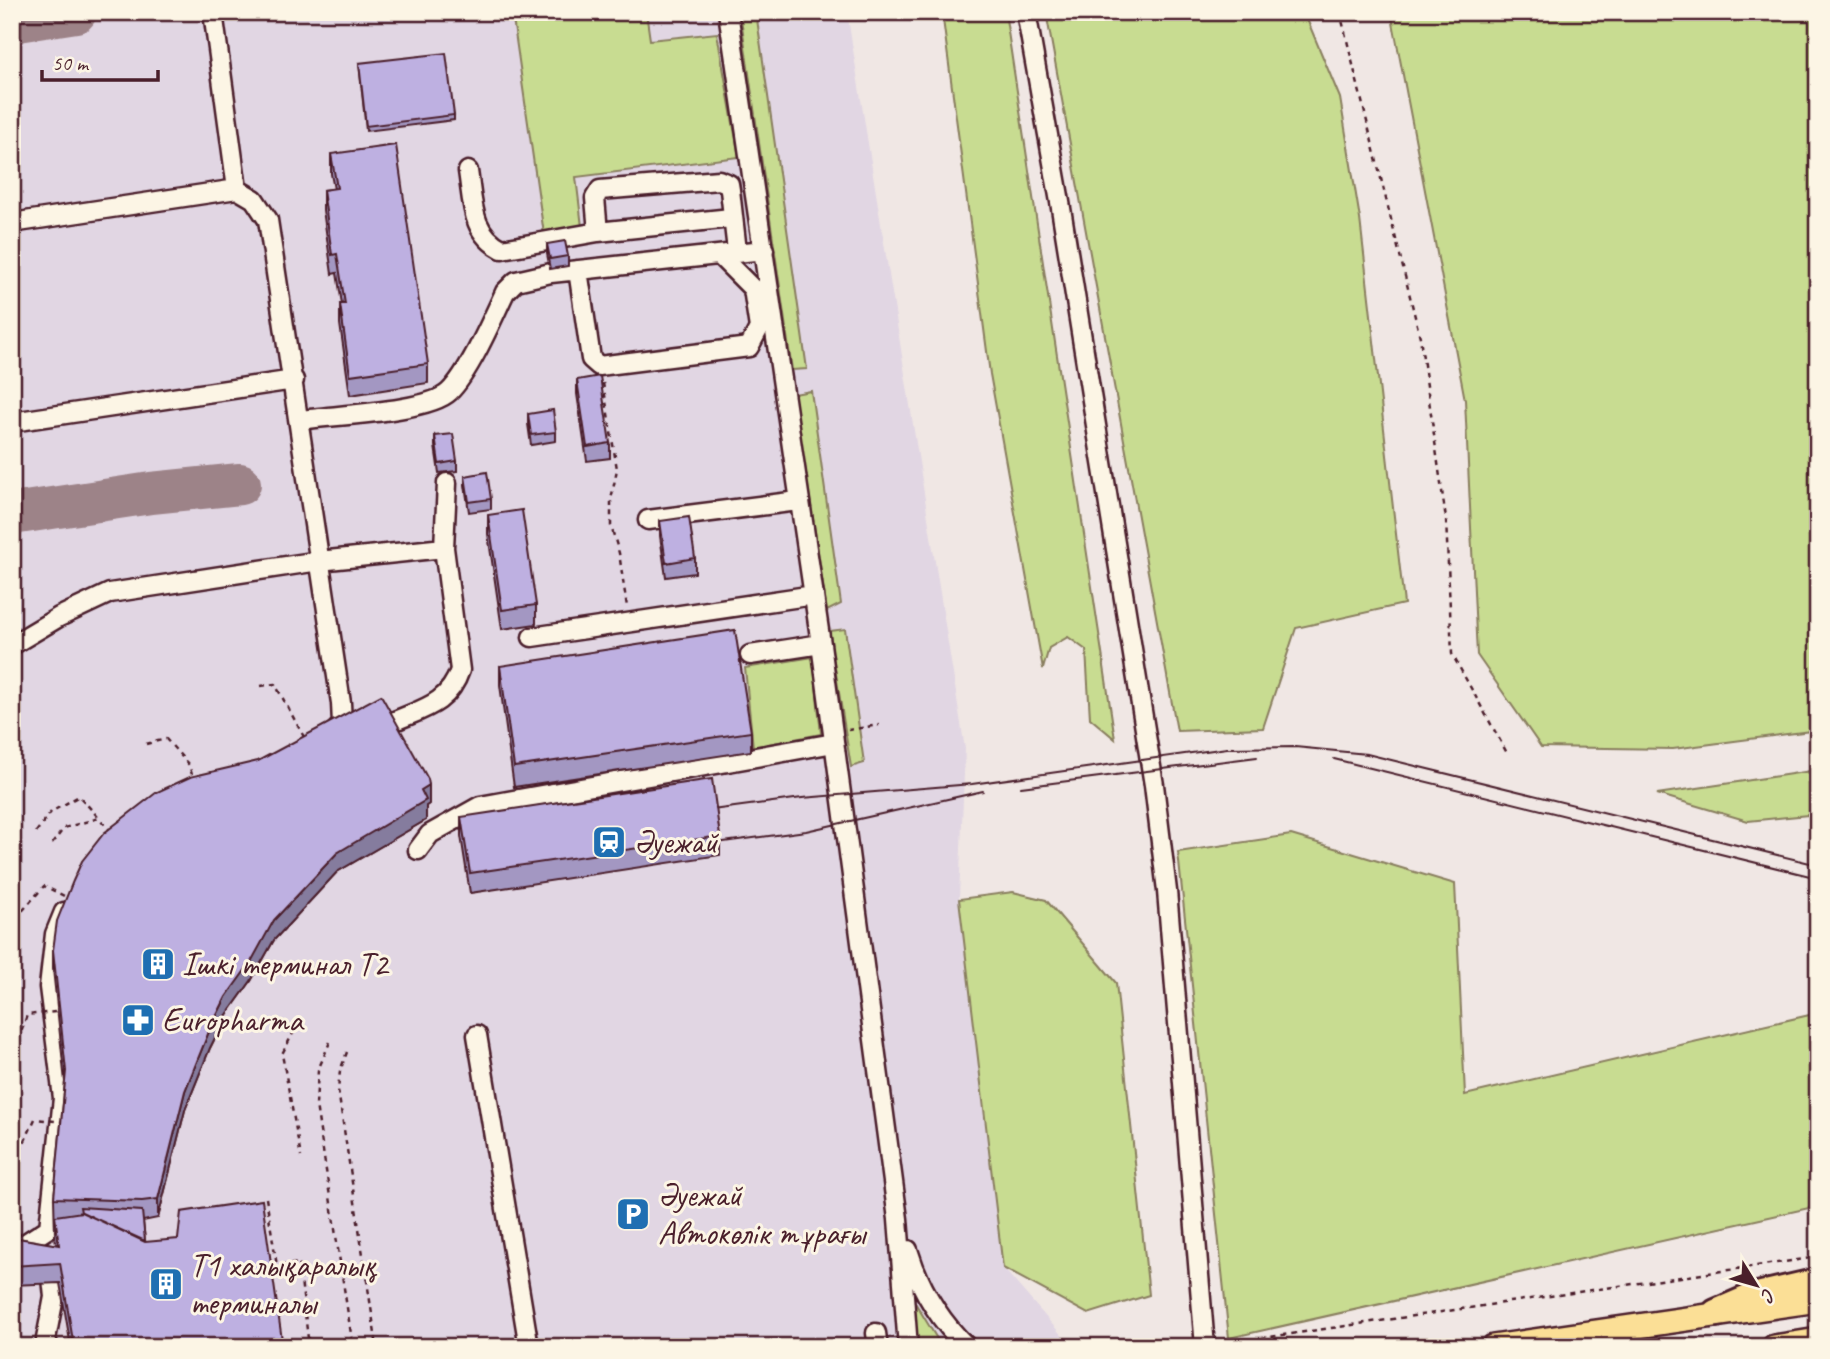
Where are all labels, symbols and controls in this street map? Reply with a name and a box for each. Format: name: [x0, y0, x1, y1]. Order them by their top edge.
scale bar: [42, 38, 158, 82]
text: 50 m: [52, 50, 90, 76]
place label: Әуежай: [634, 821, 720, 863]
station icon: Әуежай: [590, 823, 628, 861]
place label: Ішкі терминал T2: [182, 943, 391, 985]
building icon: Ішкі терминал T2: [139, 945, 177, 983]
place label: Europharma: [162, 999, 305, 1041]
pharmacy icon: Europharma: [119, 1001, 157, 1039]
place label: Әуежай Автокөлік тұрағы: [658, 1174, 868, 1254]
parking icon: Әуежай Автокөлік тұрағы: [614, 1195, 652, 1233]
place label: T1 халықаралық терминалы: [190, 1244, 377, 1324]
north arrow: [1722, 1250, 1792, 1320]
building icon: T1 халықаралық терминалы: [147, 1265, 185, 1303]
text: С: [1755, 1284, 1781, 1308]

